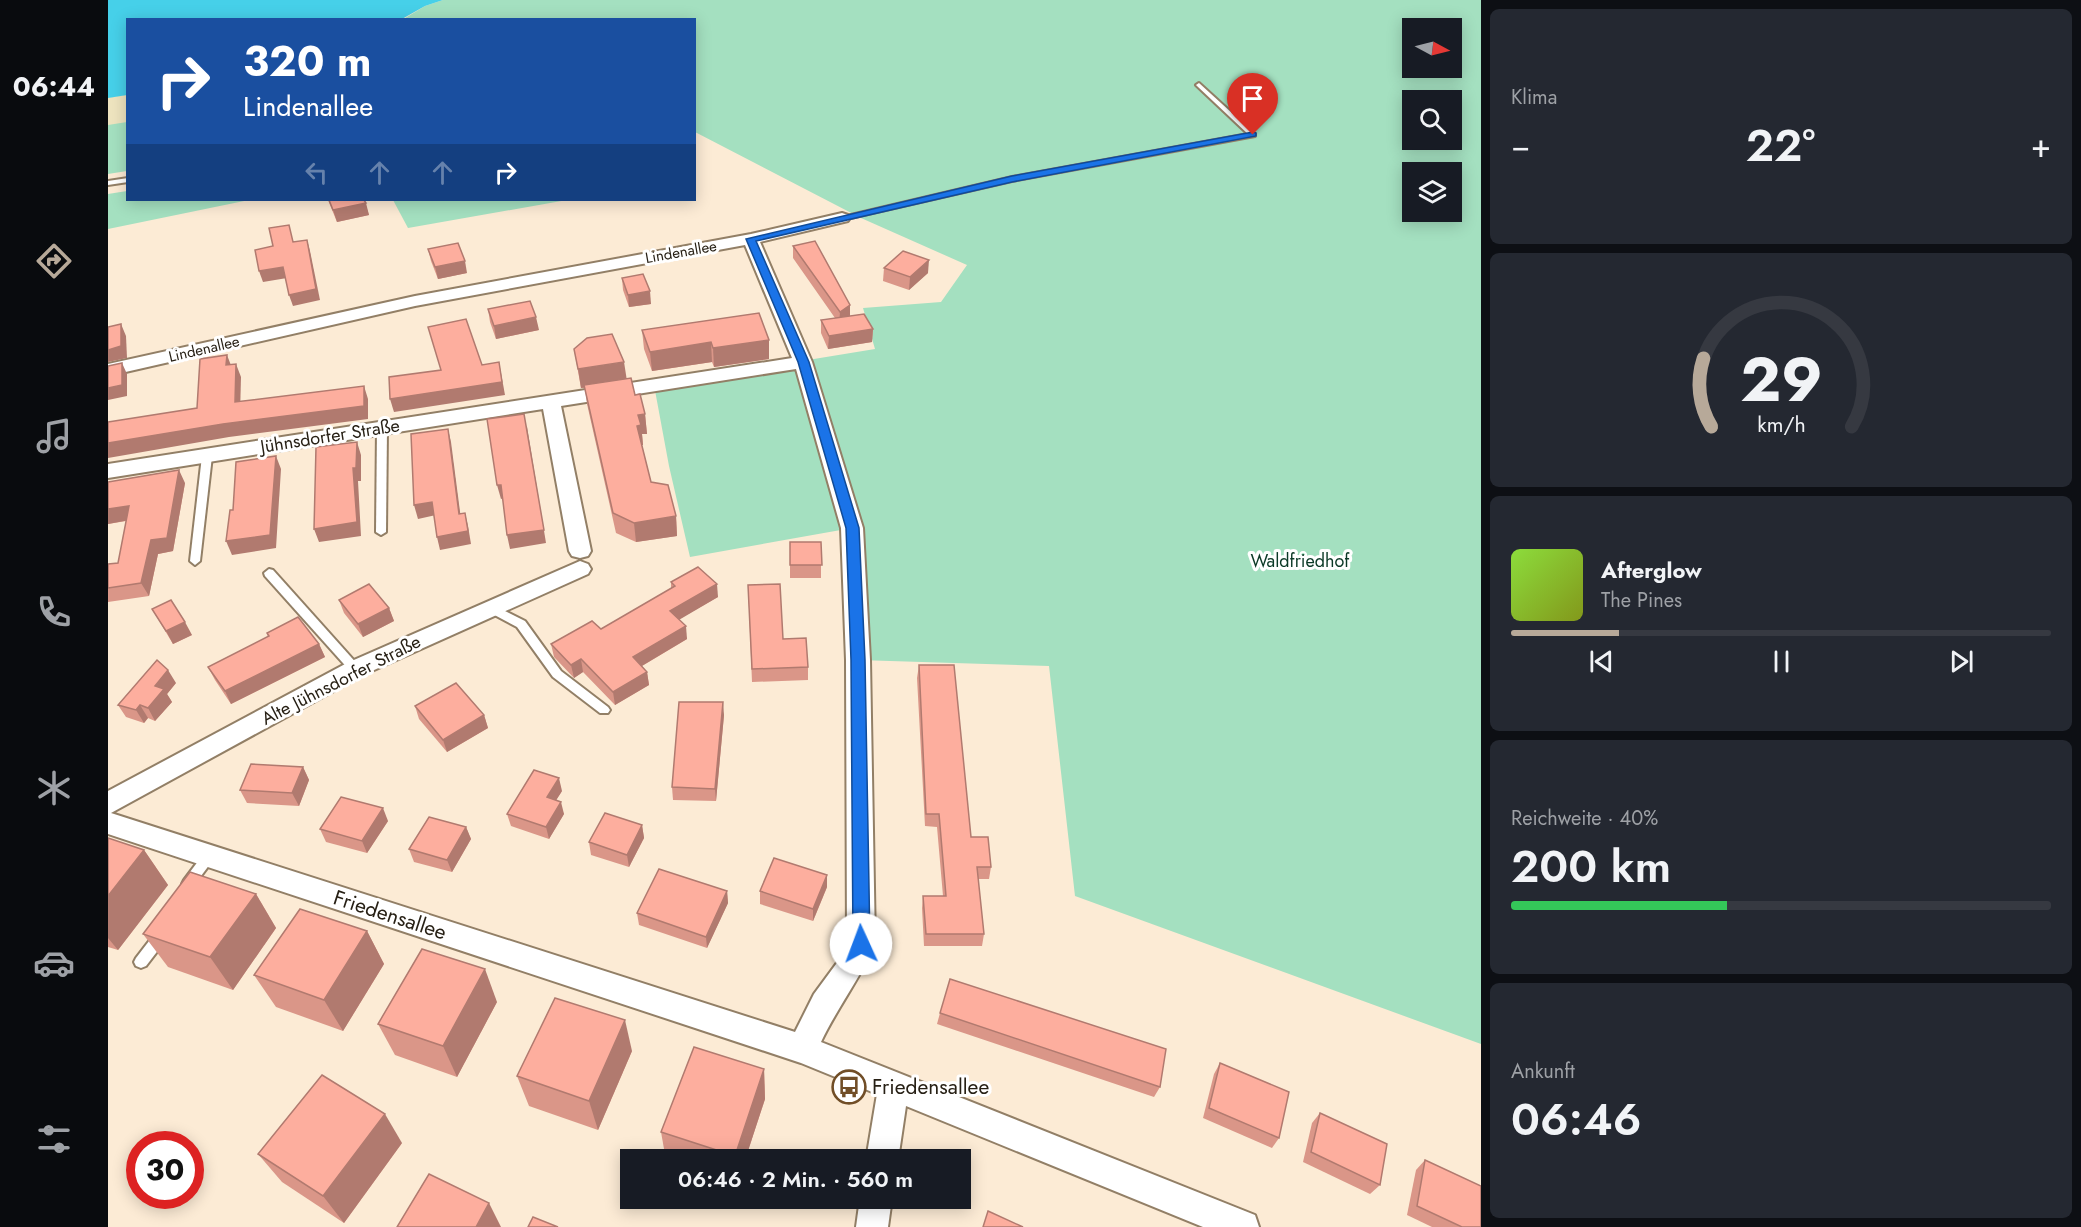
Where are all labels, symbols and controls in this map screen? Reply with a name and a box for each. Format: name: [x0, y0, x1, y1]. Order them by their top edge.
north arrow: [1402, 18, 1462, 78]
map controls: [1402, 18, 1462, 222]
text: 320 m: [243, 31, 371, 92]
icon: right: [144, 42, 222, 120]
text: 06:44: [13, 67, 95, 106]
pin: [1227, 73, 1278, 135]
icon: arrive: [1236, 82, 1269, 115]
text: Klima: [1511, 83, 1557, 112]
text: Lindenallee: [243, 87, 373, 126]
button: search: [1402, 90, 1462, 150]
text: 22°: [1746, 113, 1815, 178]
text: −: [1511, 122, 1530, 169]
text: +: [2031, 122, 2051, 169]
icon: left: [300, 156, 333, 189]
icon: ahead: [363, 156, 396, 189]
icon: ahead: [426, 156, 459, 189]
icon: right: [489, 156, 522, 189]
button: layers: [1402, 162, 1462, 222]
street label: Lindenallee: [644, 235, 719, 269]
icon: directions: [33, 240, 75, 282]
street label: Lindenallee: [166, 330, 242, 368]
text: 29: [1740, 334, 1822, 424]
text: km/h: [1757, 409, 1805, 440]
street label: Jühnsdorfer Straße: [257, 412, 401, 460]
icon: music: [33, 415, 75, 457]
park label: Waldfriedhof: [1250, 548, 1350, 574]
text: Afterglow: [1601, 554, 1702, 586]
text: The Pines: [1601, 586, 1682, 615]
icon: phone: [33, 591, 75, 633]
street label: Alte Jühnsdorfer Straße: [257, 629, 425, 731]
icon: previous: [1585, 645, 1618, 678]
icon: pause: [1765, 645, 1798, 678]
icon: next: [1945, 645, 1978, 678]
icon: climate: [33, 767, 75, 809]
text: Reichweite · 40%: [1511, 804, 1658, 833]
text: 200 km: [1511, 834, 1671, 899]
street label: Friedensallee: [330, 883, 451, 947]
position arrow: [829, 912, 893, 976]
icon: car: [33, 942, 75, 984]
text: Ankunft: [1511, 1057, 1575, 1086]
bus stop icon: Friedensallee: [831, 1069, 867, 1105]
place label: Friedensallee: [872, 1072, 989, 1102]
text: 06:46: [1511, 1087, 1642, 1152]
icon: filters: [33, 1118, 75, 1160]
speed limit sign: 30: [126, 1131, 204, 1209]
text: 06:46 · 2 Min. · 560 m: [678, 1163, 913, 1195]

